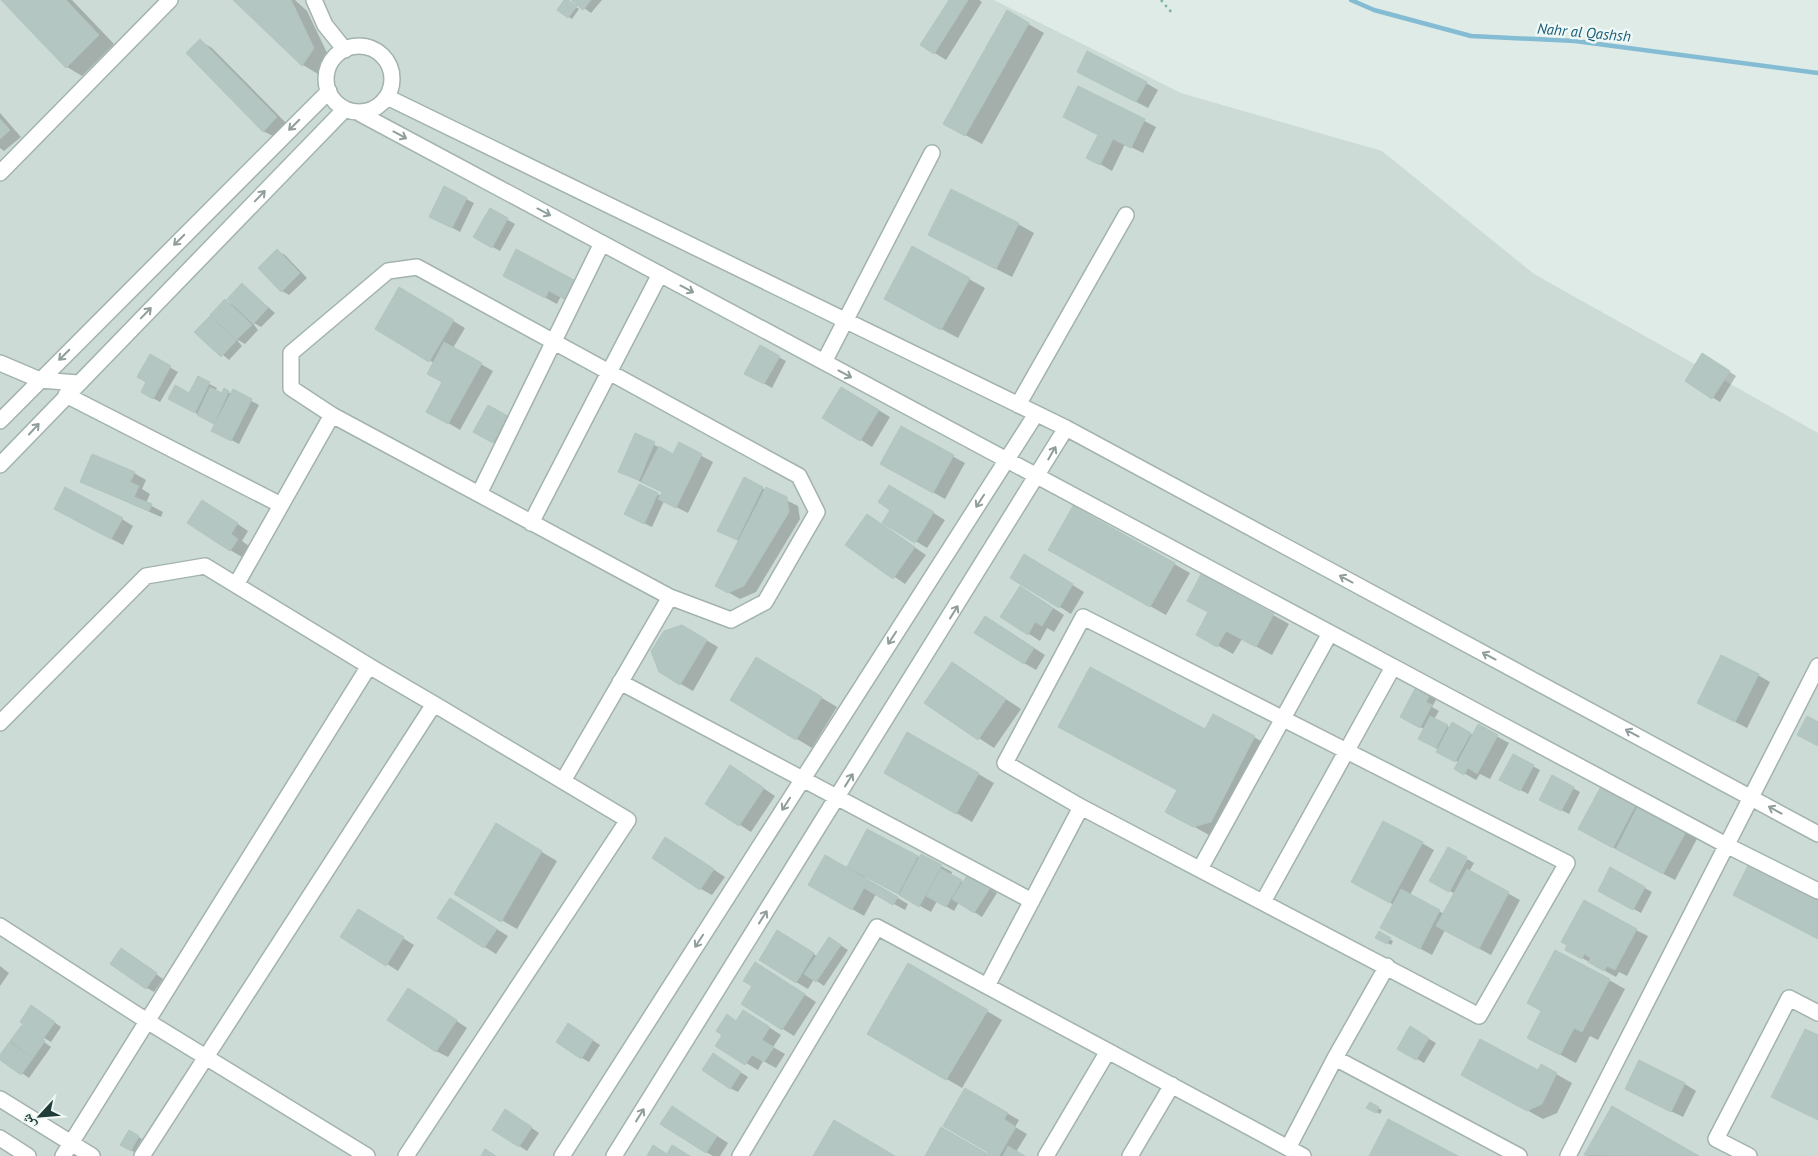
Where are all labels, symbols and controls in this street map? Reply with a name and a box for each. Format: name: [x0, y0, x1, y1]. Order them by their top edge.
water label: Nahr al Qashsh: [1536, 18, 1632, 46]
one-way arrow: [288, 119, 300, 132]
one-way arrow: [393, 130, 408, 140]
one-way arrow: [254, 190, 266, 202]
one-way arrow: [536, 207, 551, 217]
one-way arrow: [173, 234, 185, 247]
one-way arrow: [679, 284, 694, 294]
one-way arrow: [140, 307, 152, 319]
one-way arrow: [59, 349, 71, 361]
one-way arrow: [838, 369, 853, 379]
one-way arrow: [27, 424, 39, 436]
one-way arrow: [1048, 446, 1058, 460]
one-way arrow: [974, 493, 984, 507]
one-way arrow: [1339, 574, 1354, 583]
one-way arrow: [948, 605, 959, 619]
one-way arrow: [887, 630, 897, 644]
one-way arrow: [1482, 651, 1497, 660]
one-way arrow: [1625, 728, 1640, 738]
one-way arrow: [844, 773, 854, 787]
one-way arrow: [781, 797, 791, 811]
one-way arrow: [1769, 805, 1783, 815]
one-way arrow: [758, 911, 768, 925]
one-way arrow: [693, 934, 703, 948]
north arrow: [15, 1091, 65, 1141]
one-way arrow: [635, 1108, 645, 1122]
text: ش: [17, 1111, 40, 1132]

